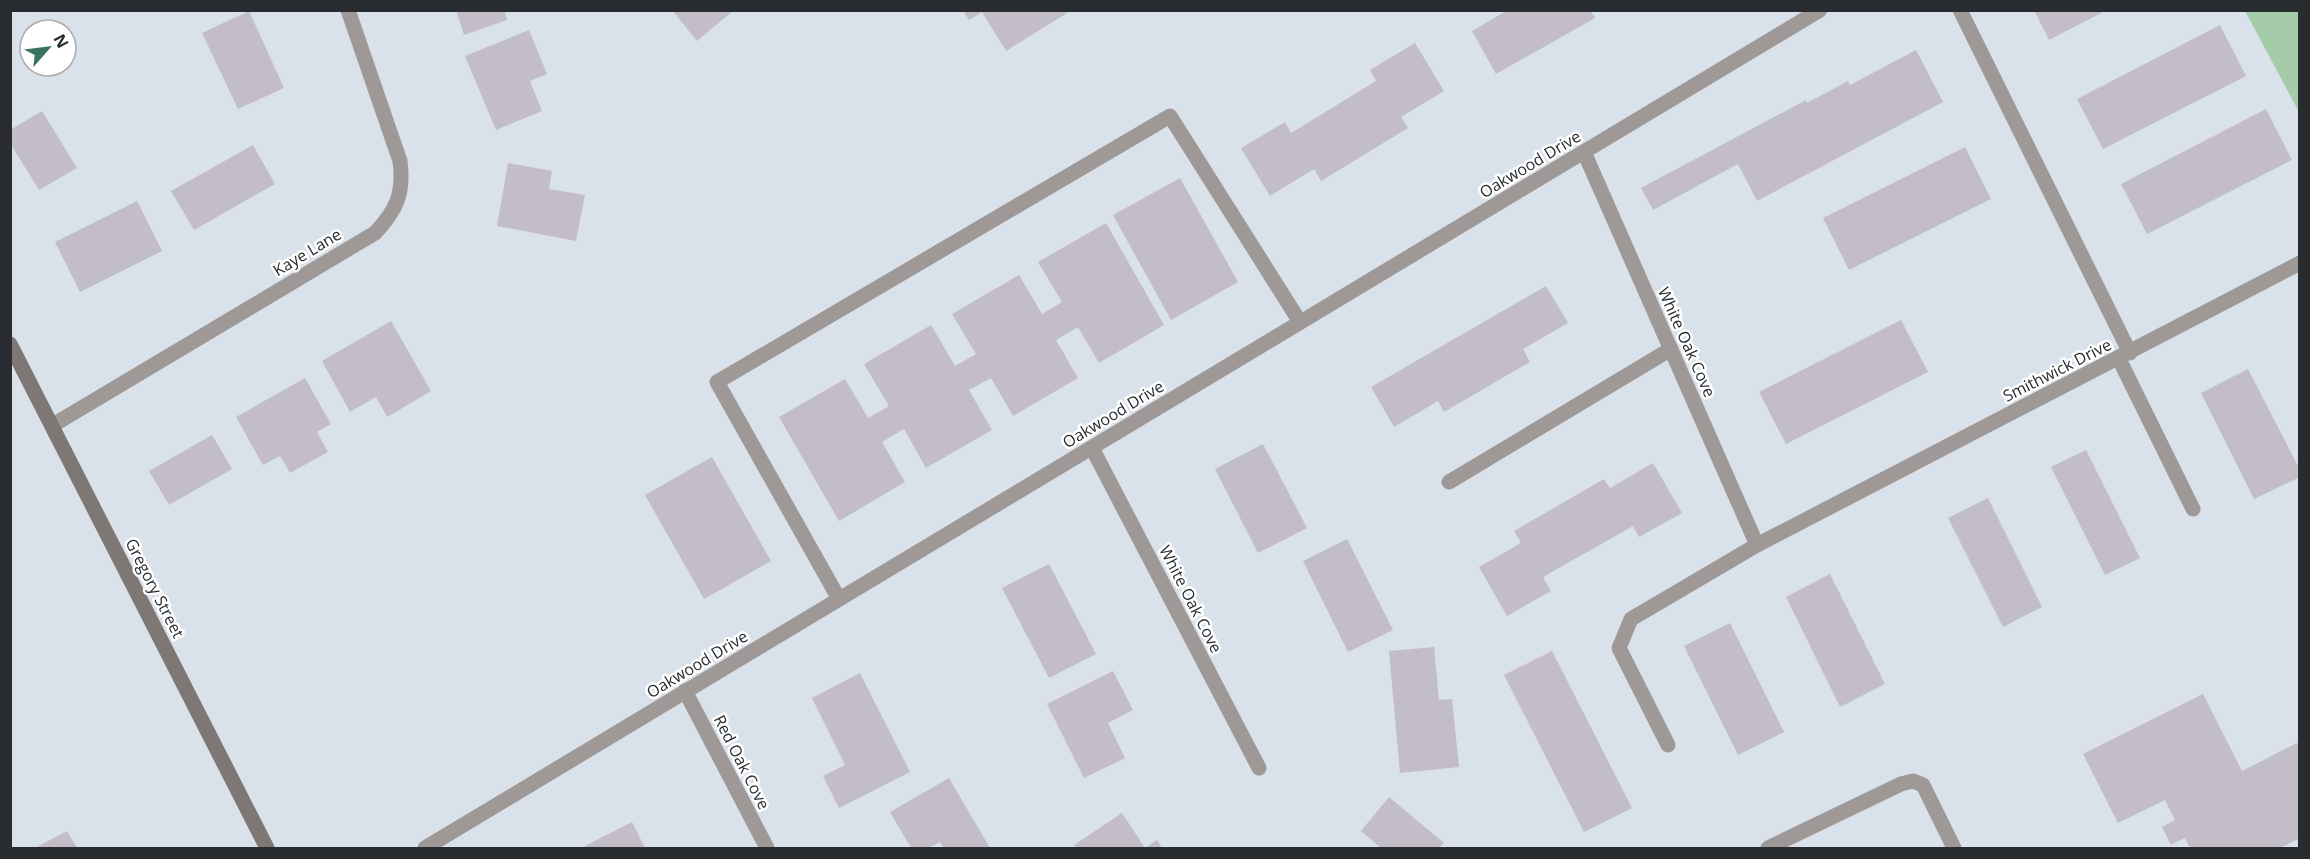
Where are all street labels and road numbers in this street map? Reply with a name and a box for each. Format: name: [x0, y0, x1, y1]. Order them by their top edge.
street label: Oakwood Drive: [1475, 125, 1585, 203]
street label: Kaye Lane: [269, 223, 345, 281]
street label: White Oak Cove: [1653, 284, 1721, 400]
street label: Smithwick Drive: [1999, 333, 2115, 407]
street label: Oakwood Drive: [1058, 375, 1168, 453]
street label: Gregory Street: [120, 535, 190, 642]
street label: White Oak Cove: [1154, 541, 1228, 657]
street label: Oakwood Drive: [642, 625, 752, 703]
street label: Red Oak Cove: [709, 711, 775, 813]

